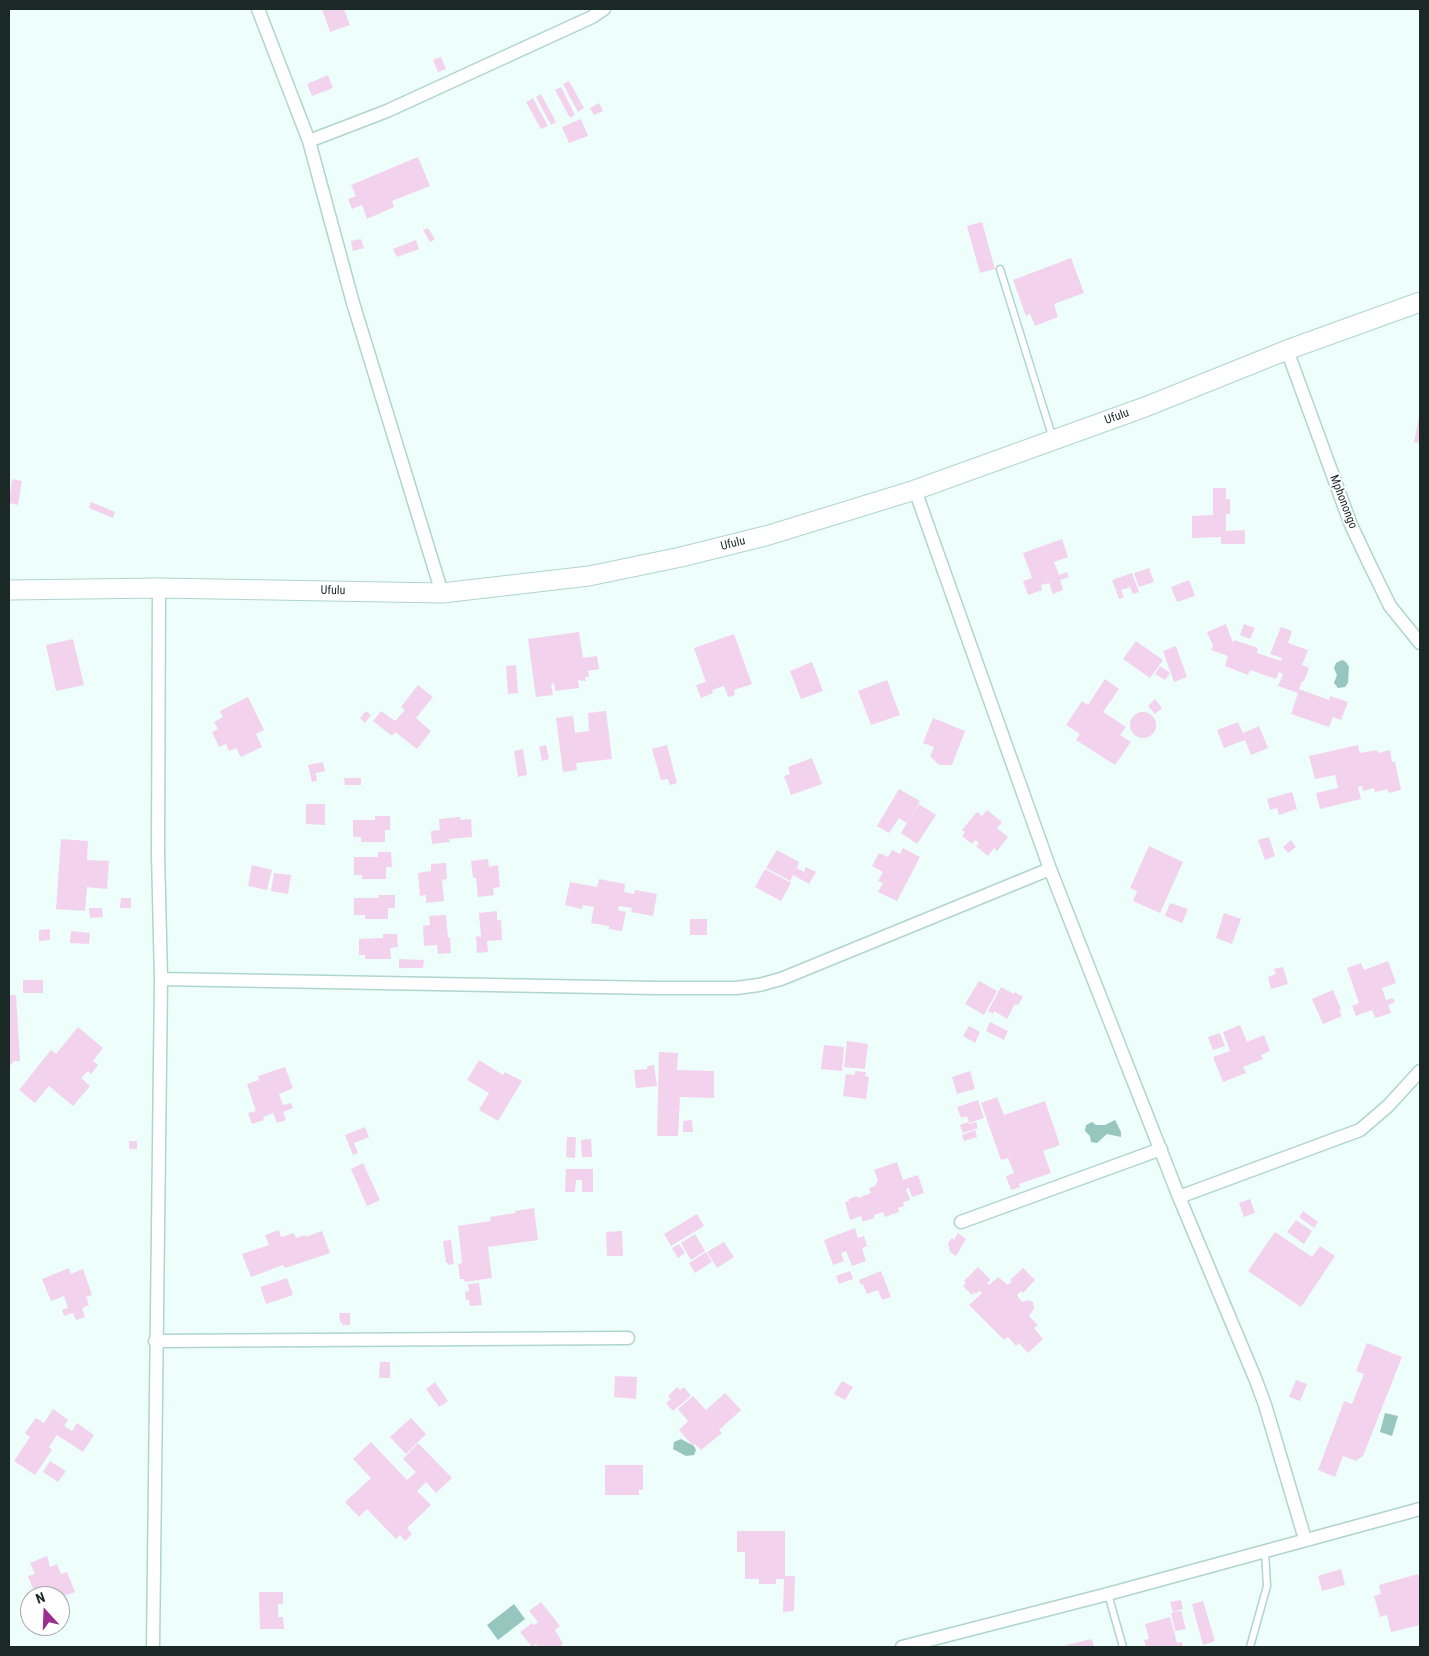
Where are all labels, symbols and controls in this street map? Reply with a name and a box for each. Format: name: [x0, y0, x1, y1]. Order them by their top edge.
street label: Ufulu: [1103, 406, 1131, 428]
street label: Mphonongo: [1326, 473, 1360, 531]
street label: Ufulu: [719, 534, 747, 554]
street label: Ufulu: [320, 584, 346, 598]
north arrow: [20, 1586, 70, 1636]
text: N: [33, 1589, 47, 1607]

